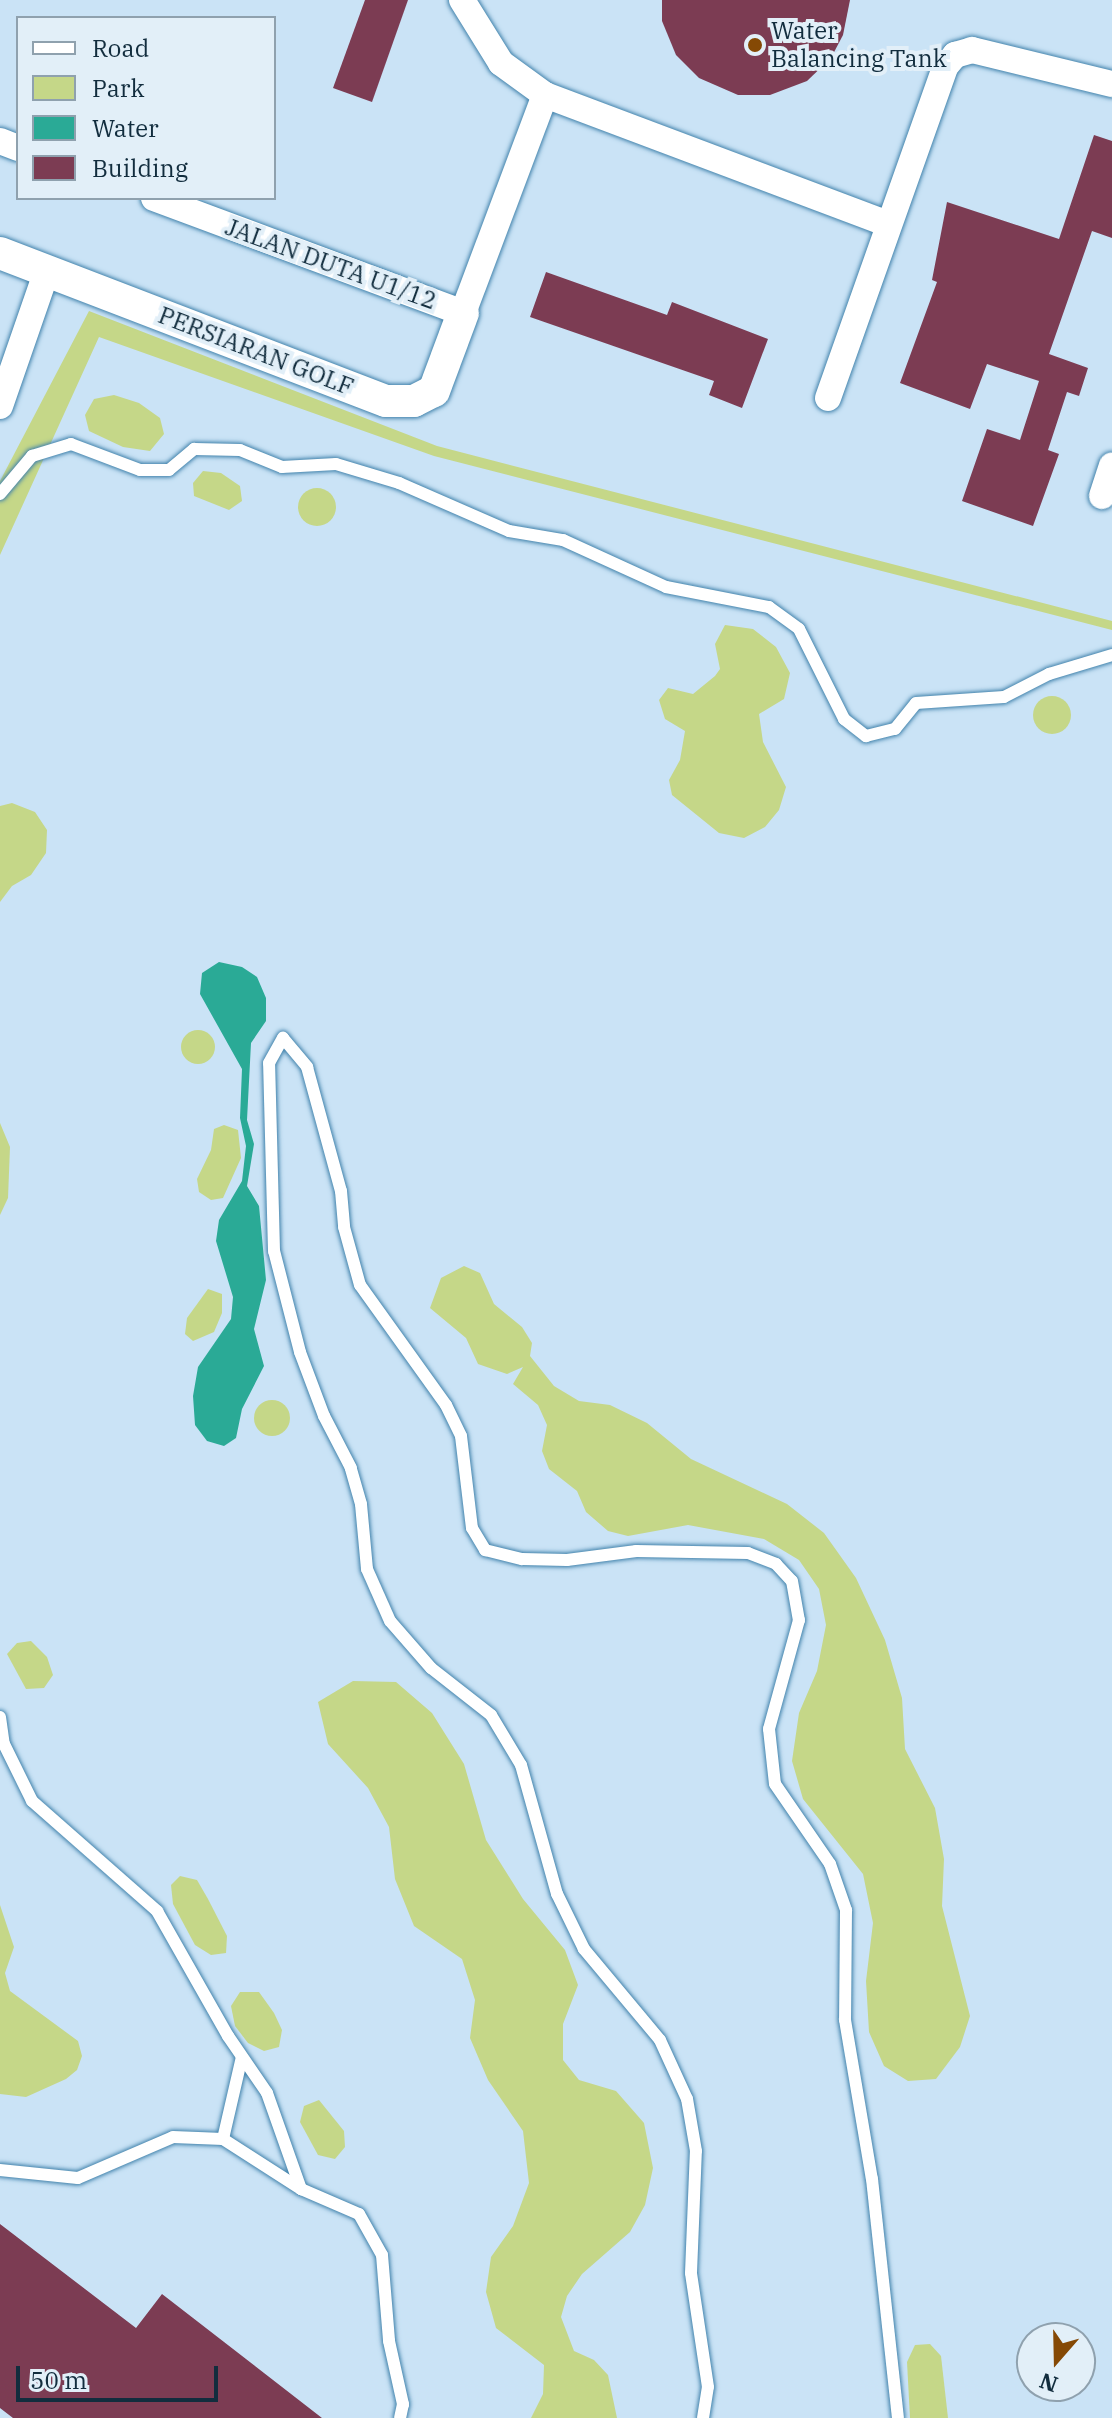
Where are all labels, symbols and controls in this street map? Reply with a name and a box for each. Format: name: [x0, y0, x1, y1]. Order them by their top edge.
legend: [16, 16, 276, 200]
place label: Water Balancing Tank: [771, 17, 947, 73]
text: Road: [92, 32, 149, 64]
marker: Water Balancing Tank: [746, 36, 764, 54]
text: Park: [92, 72, 144, 104]
text: Water: [92, 112, 159, 144]
text: Building: [92, 152, 188, 184]
street label: JALAN DUTA U1/12: [221, 212, 441, 316]
street label: PERSIARAN GOLF: [154, 301, 358, 401]
north arrow: [1016, 2322, 1096, 2402]
scale bar: [20, 2350, 222, 2400]
text: 50 m: [30, 2364, 87, 2396]
text: N: [1035, 2367, 1061, 2400]

